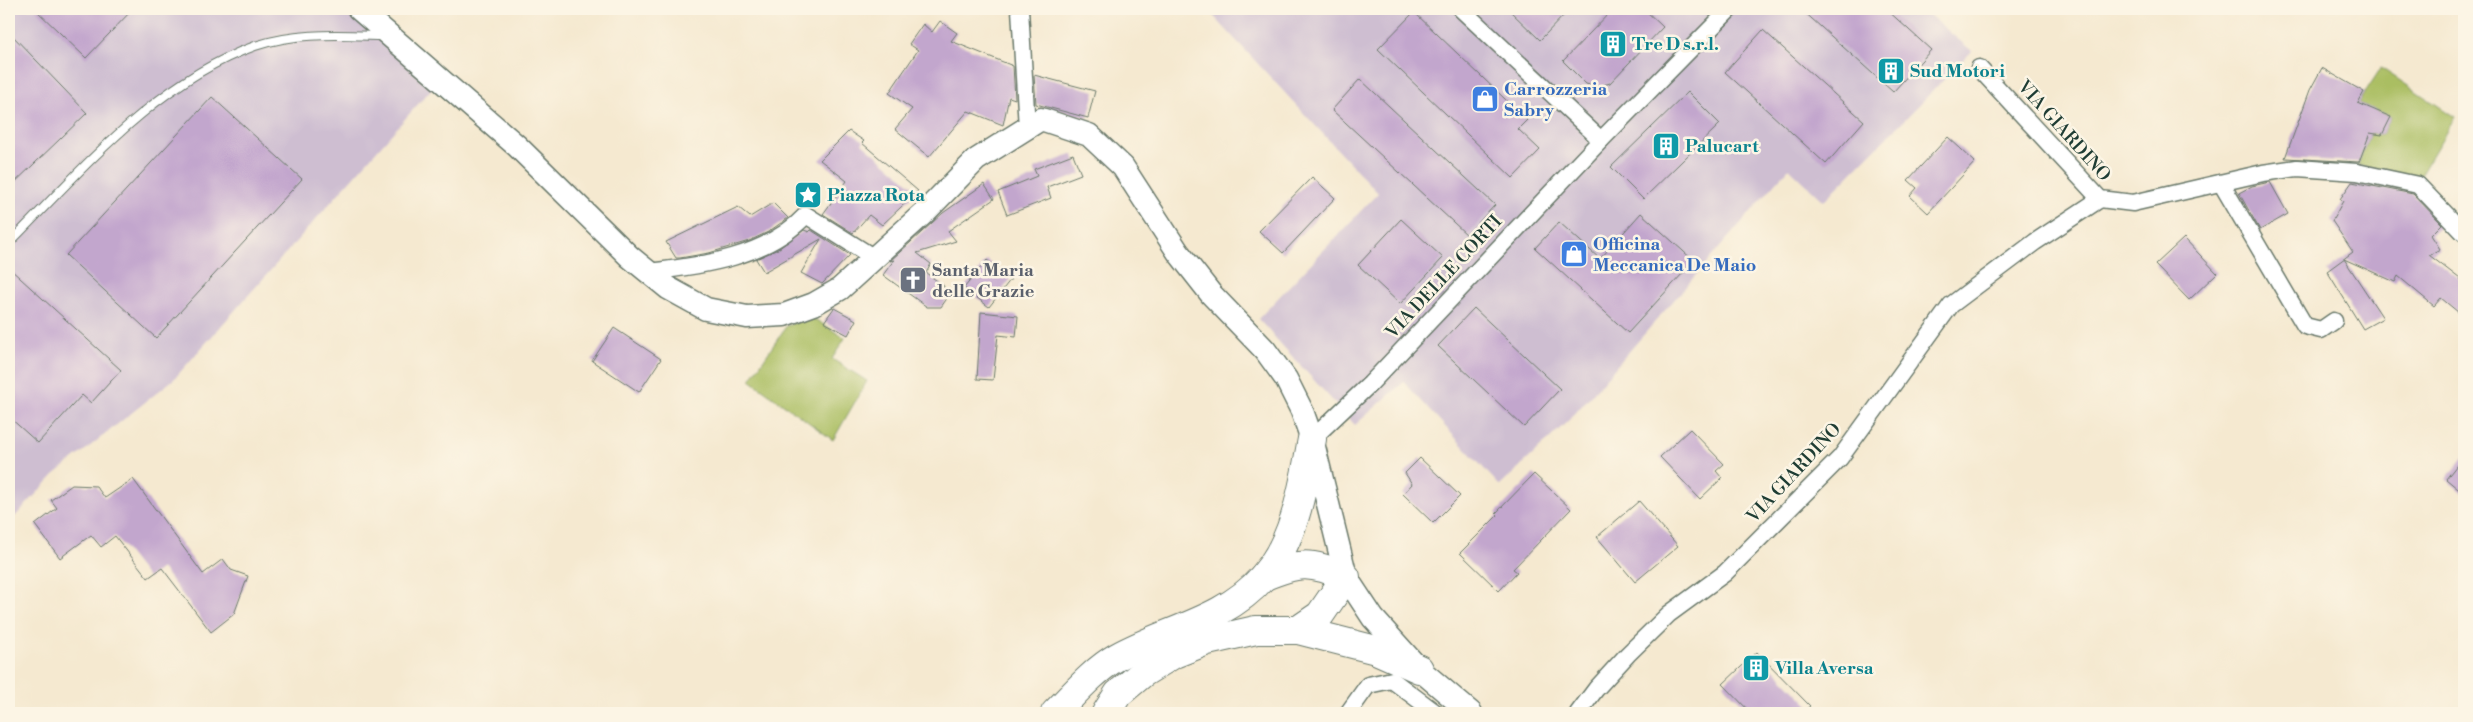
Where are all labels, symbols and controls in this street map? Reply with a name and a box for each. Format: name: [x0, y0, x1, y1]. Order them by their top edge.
building icon: Tre D s.r.l.: [1598, 29, 1628, 59]
place label: Tre D s.r.l.: [1632, 33, 1719, 56]
building icon: Sud Motori: [1876, 56, 1906, 86]
place label: Sud Motori: [1910, 60, 2005, 83]
street label: VIA GIARDINO: [2012, 75, 2116, 186]
place label: Carrozzeria Sabry: [1504, 78, 1607, 122]
shop icon: Carrozzeria Sabry: [1470, 84, 1500, 114]
building icon: Palucart: [1651, 131, 1681, 161]
place label: Palucart: [1685, 135, 1759, 158]
place icon: Piazza Rota: [793, 180, 823, 210]
place label: Piazza Rota: [827, 184, 925, 207]
street label: VIA DELLE CORTI: [1380, 210, 1507, 344]
place label: Officina Meccanica De Maio: [1593, 233, 1756, 277]
shop icon: Officina Meccanica De Maio: [1559, 239, 1589, 269]
place label: Santa Maria delle Grazie: [932, 259, 1035, 303]
church icon: Santa Maria delle Grazie: [898, 265, 928, 295]
street label: VIA GIARDINO: [1741, 418, 1846, 529]
building icon: Villa Aversa: [1741, 653, 1771, 683]
place label: Villa Aversa: [1774, 657, 1874, 680]

